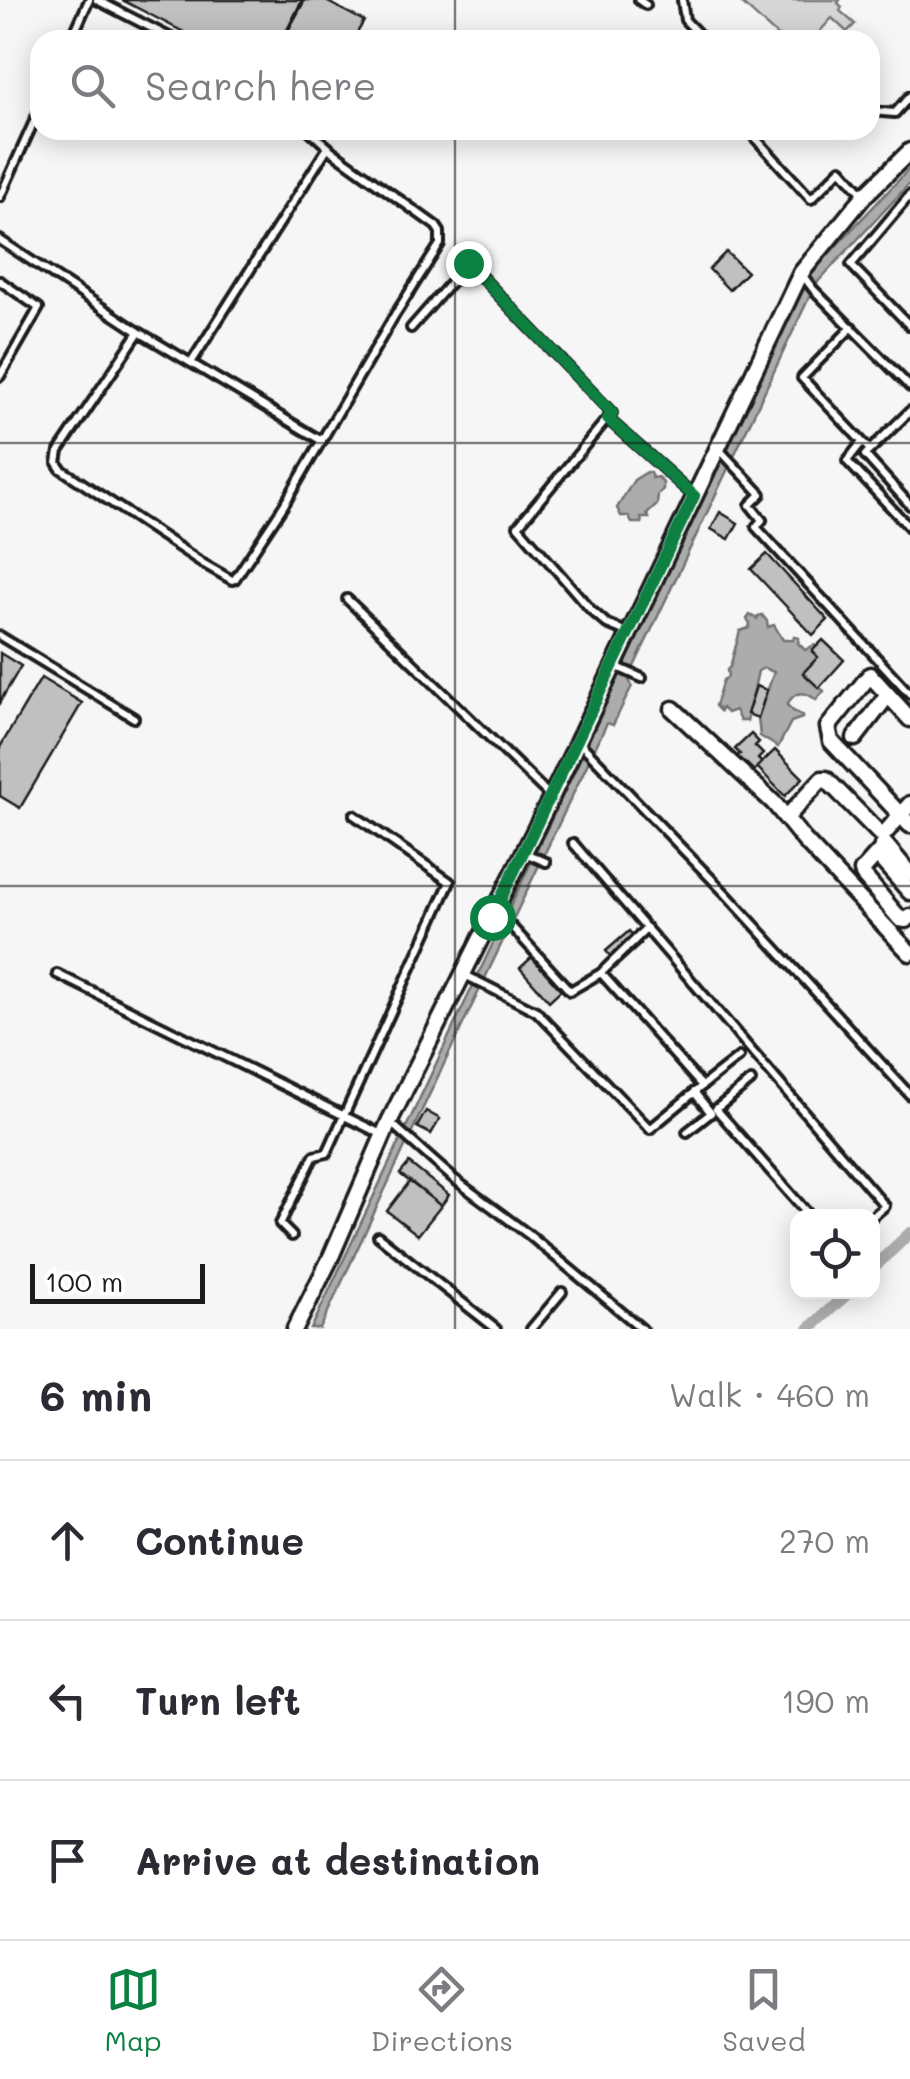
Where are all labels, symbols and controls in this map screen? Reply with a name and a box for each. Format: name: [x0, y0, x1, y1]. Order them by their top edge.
search box: [30, 30, 880, 140]
icon: search: [65, 58, 120, 113]
text: Search here: [145, 60, 376, 110]
route end: [446, 241, 492, 287]
route start: [470, 895, 516, 941]
map controls: [790, 1209, 880, 1299]
button: locate: [790, 1209, 880, 1299]
scale bar: [30, 1259, 205, 1304]
text: 100 m: [45, 1263, 123, 1299]
text: 6 min: [40, 1367, 152, 1422]
text: Walk · 460 m: [669, 1373, 870, 1415]
icon: ahead: [40, 1513, 95, 1568]
text: Continue: [135, 1515, 304, 1565]
text: 270 m: [779, 1519, 870, 1561]
icon: left: [40, 1673, 95, 1728]
text: Turn left: [135, 1675, 301, 1725]
text: 190 m: [781, 1679, 870, 1721]
icon: arrive: [40, 1833, 95, 1888]
text: Arrive at destination: [135, 1835, 540, 1885]
tab: Map: [105, 1962, 162, 2058]
tab: Directions: [371, 1962, 513, 2058]
tab: Saved: [722, 1962, 805, 2058]

